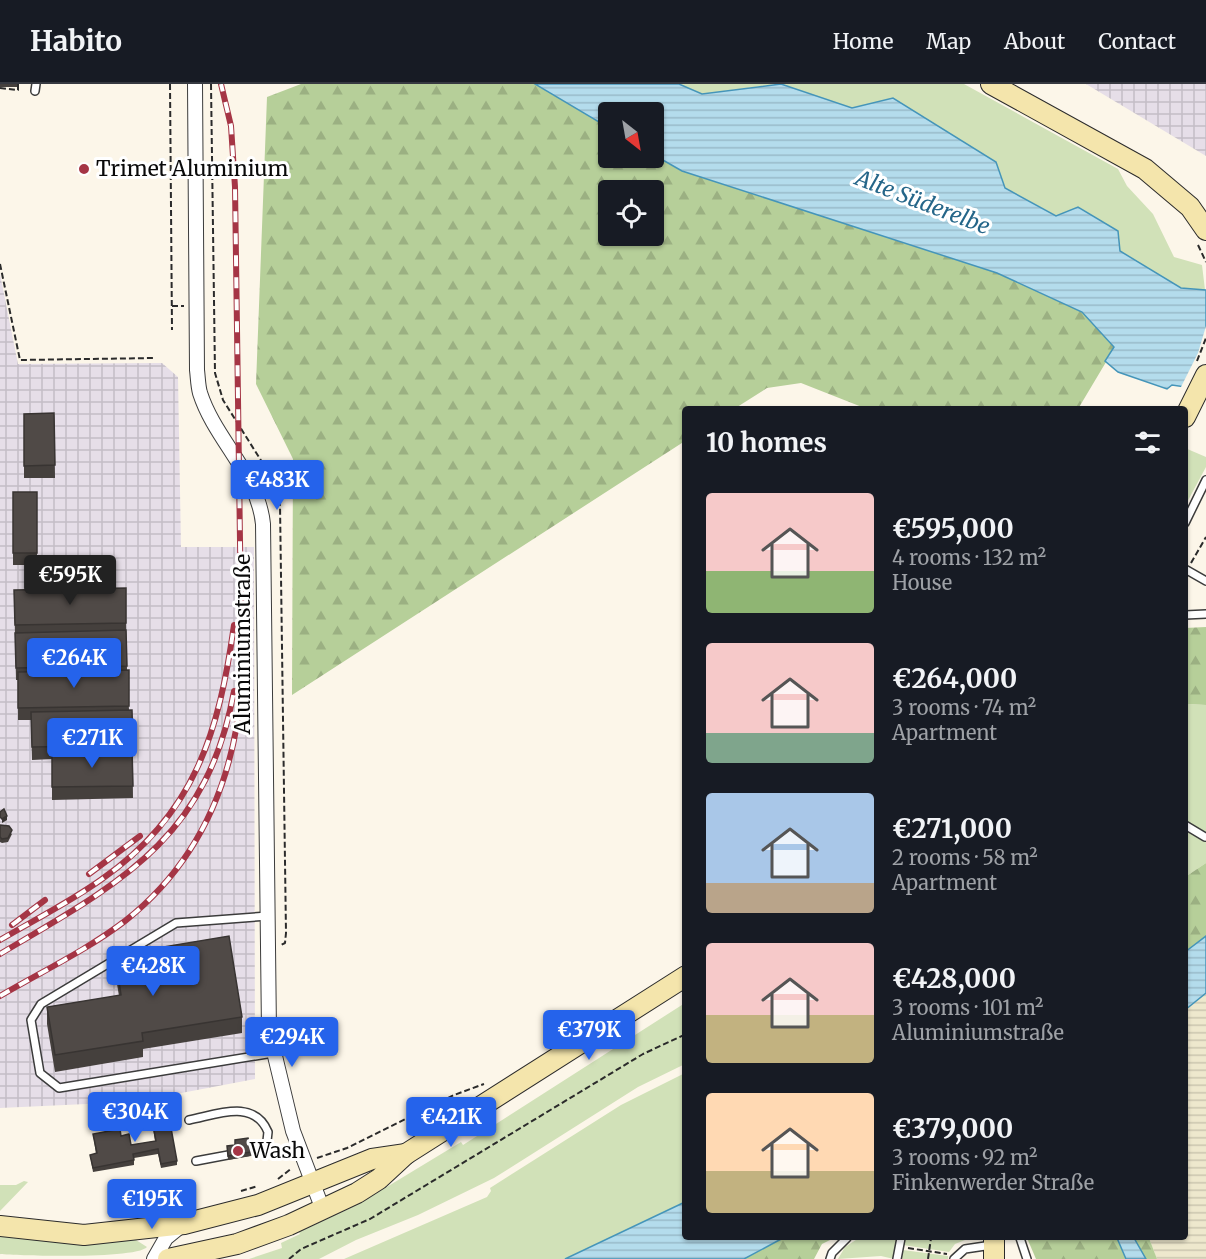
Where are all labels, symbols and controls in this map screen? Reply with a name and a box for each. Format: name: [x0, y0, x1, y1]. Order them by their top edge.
text: Habito: [30, 23, 122, 59]
text: Home: [833, 28, 893, 55]
text: Map: [926, 28, 971, 55]
text: About: [1004, 28, 1065, 55]
text: Contact: [1098, 28, 1176, 55]
north arrow: [598, 102, 664, 168]
map controls: [598, 102, 664, 246]
place label: Trimet Aluminium: [96, 155, 288, 182]
marker: Trimet Aluminium: [77, 162, 91, 176]
water label: Alte Süderelbe: [850, 163, 994, 240]
button: locate: [598, 180, 664, 246]
text: 10 homes: [706, 426, 827, 459]
icon: filters: [1131, 426, 1164, 459]
pin: €483K: [235, 460, 319, 511]
text: €483K: [245, 467, 309, 492]
text: €595,000: [892, 512, 1014, 545]
icon: home: [754, 517, 826, 589]
text: 4 rooms · 132 m²: [892, 545, 1046, 570]
street label: Aluminiumstraße: [229, 554, 256, 735]
pin: €595K: [28, 555, 112, 606]
text: €595K: [38, 562, 102, 587]
text: House: [892, 570, 952, 595]
pin: €264K: [32, 638, 116, 689]
text: €264K: [41, 645, 107, 670]
text: €264,000: [892, 662, 1017, 695]
icon: home: [754, 667, 826, 739]
text: 3 rooms · 74 m²: [892, 695, 1036, 720]
pin: €271K: [50, 718, 134, 769]
text: Apartment: [892, 720, 997, 745]
text: €271K: [61, 725, 123, 750]
text: €271,000: [892, 812, 1012, 845]
icon: home: [754, 817, 826, 889]
text: 2 rooms · 58 m²: [892, 845, 1038, 870]
text: Apartment: [892, 870, 997, 895]
pin: €428K: [111, 946, 195, 997]
text: €428K: [121, 953, 185, 978]
text: €428,000: [892, 962, 1016, 995]
icon: home: [754, 967, 826, 1039]
text: 3 rooms · 101 m²: [892, 995, 1043, 1020]
pin: €379K: [547, 1010, 631, 1061]
pin: €294K: [250, 1017, 334, 1068]
text: €379K: [557, 1017, 621, 1042]
text: Aluminiumstraße: [892, 1020, 1064, 1045]
text: €294K: [259, 1024, 325, 1049]
pin: €304K: [93, 1092, 177, 1143]
pin: €421K: [409, 1097, 493, 1148]
text: €304K: [102, 1099, 168, 1124]
text: €421K: [420, 1104, 482, 1129]
text: €379,000: [892, 1112, 1013, 1145]
icon: home: [754, 1117, 826, 1189]
place label: Wash: [249, 1137, 305, 1164]
marker: Wash: [231, 1144, 245, 1158]
text: 3 rooms · 92 m²: [892, 1145, 1038, 1170]
text: Finkenwerder Straße: [892, 1170, 1094, 1195]
pin: €195K: [110, 1179, 194, 1230]
text: €195K: [121, 1186, 183, 1211]

